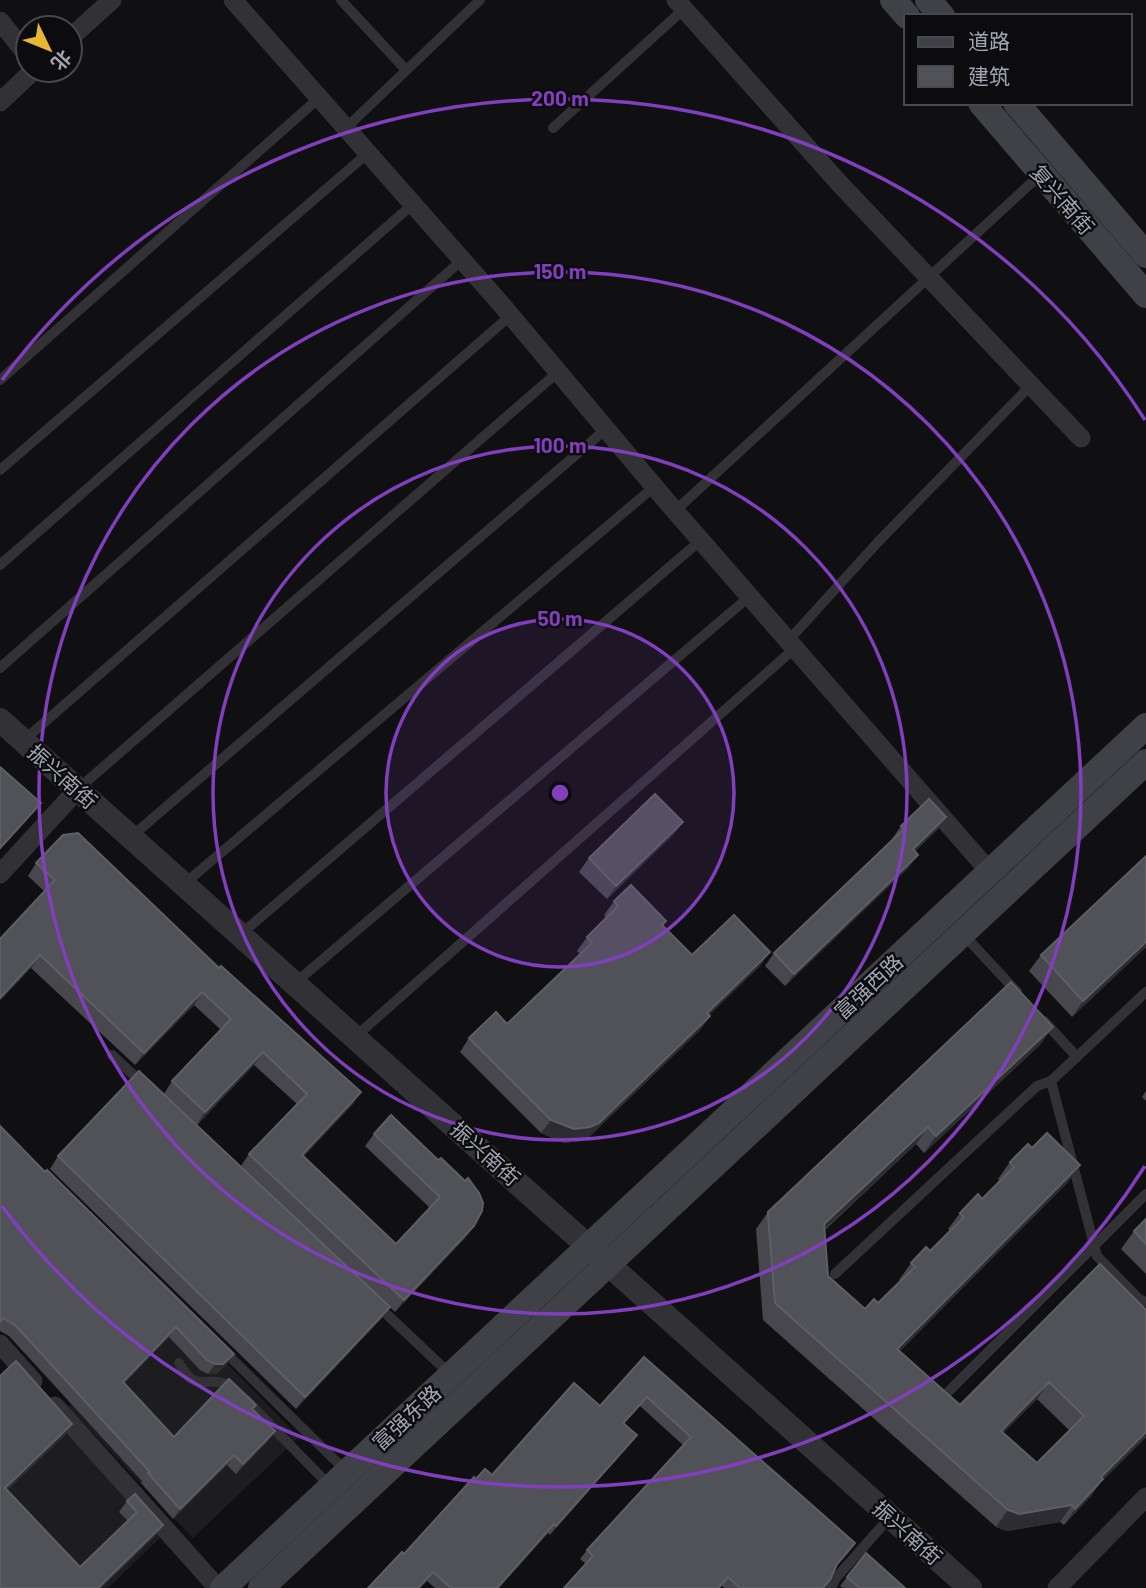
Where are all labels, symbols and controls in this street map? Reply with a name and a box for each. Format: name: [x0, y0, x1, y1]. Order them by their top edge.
north arrow: [14, 14, 84, 84]
legend: [904, 14, 1132, 105]
text: 道路: [968, 28, 1010, 53]
text: 北: [47, 46, 77, 76]
text: 建筑: [968, 63, 1010, 88]
text: 200 m: [531, 85, 589, 110]
street label: 复兴南街: [1026, 159, 1100, 239]
text: 150 m: [534, 258, 586, 283]
text: 100 m: [533, 432, 587, 457]
text: 50 m: [537, 605, 583, 630]
street label: 振兴南街: [23, 739, 103, 813]
centre of rings: [548, 781, 572, 805]
street label: 富强西路: [829, 948, 907, 1024]
street label: 振兴南街: [446, 1116, 526, 1190]
street label: 富强东路: [367, 1379, 445, 1455]
street label: 振兴南街: [868, 1495, 948, 1569]

